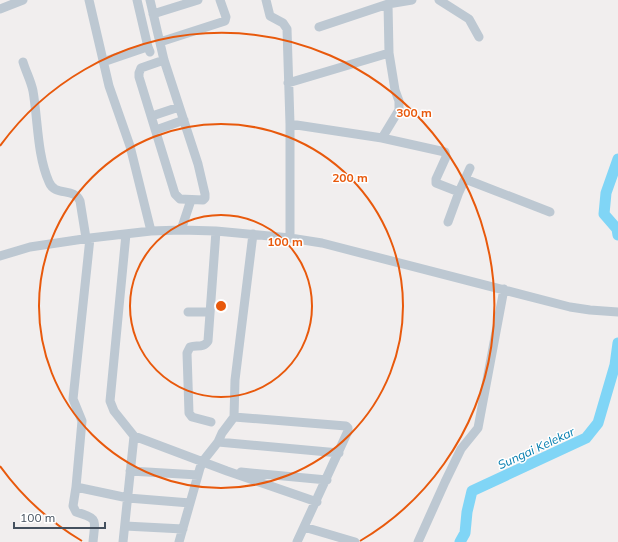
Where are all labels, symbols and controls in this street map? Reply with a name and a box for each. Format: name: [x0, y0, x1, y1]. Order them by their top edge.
text: 300 m: [396, 105, 432, 120]
text: 200 m: [332, 170, 368, 185]
text: 100 m: [267, 234, 303, 249]
centre of rings: [214, 299, 228, 313]
water label: Sungai Kelekar: [495, 423, 577, 472]
scale bar: [14, 504, 105, 530]
text: 100 m: [20, 510, 55, 525]

